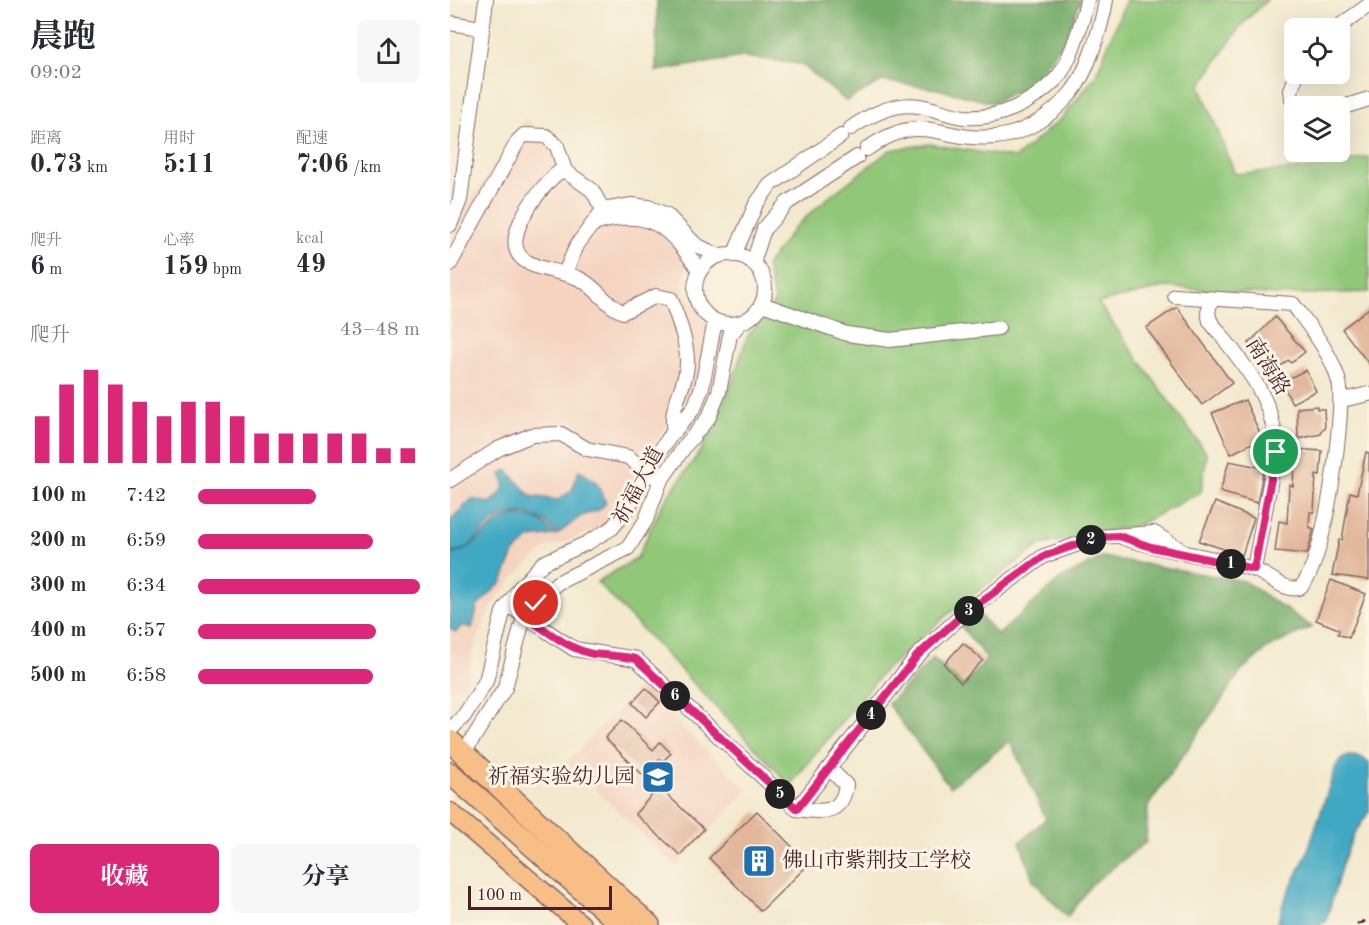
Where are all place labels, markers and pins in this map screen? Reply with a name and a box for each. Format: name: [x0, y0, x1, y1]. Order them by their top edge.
pin: [1250, 426, 1301, 477]
pin: 2: [1076, 525, 1106, 555]
pin: 1: [1216, 549, 1246, 579]
pin: [510, 577, 561, 628]
pin: 3: [954, 596, 984, 626]
pin: 6: [660, 681, 690, 711]
pin: 4: [856, 700, 886, 730]
school or university icon: 祈福实验幼儿园: [640, 759, 676, 795]
place label: 祈福实验幼儿园: [488, 765, 635, 788]
pin: 5: [765, 779, 795, 809]
building icon: 佛山市紫荆技工学校: [741, 843, 777, 879]
place label: 佛山市紫荆技工学校: [782, 849, 971, 872]

